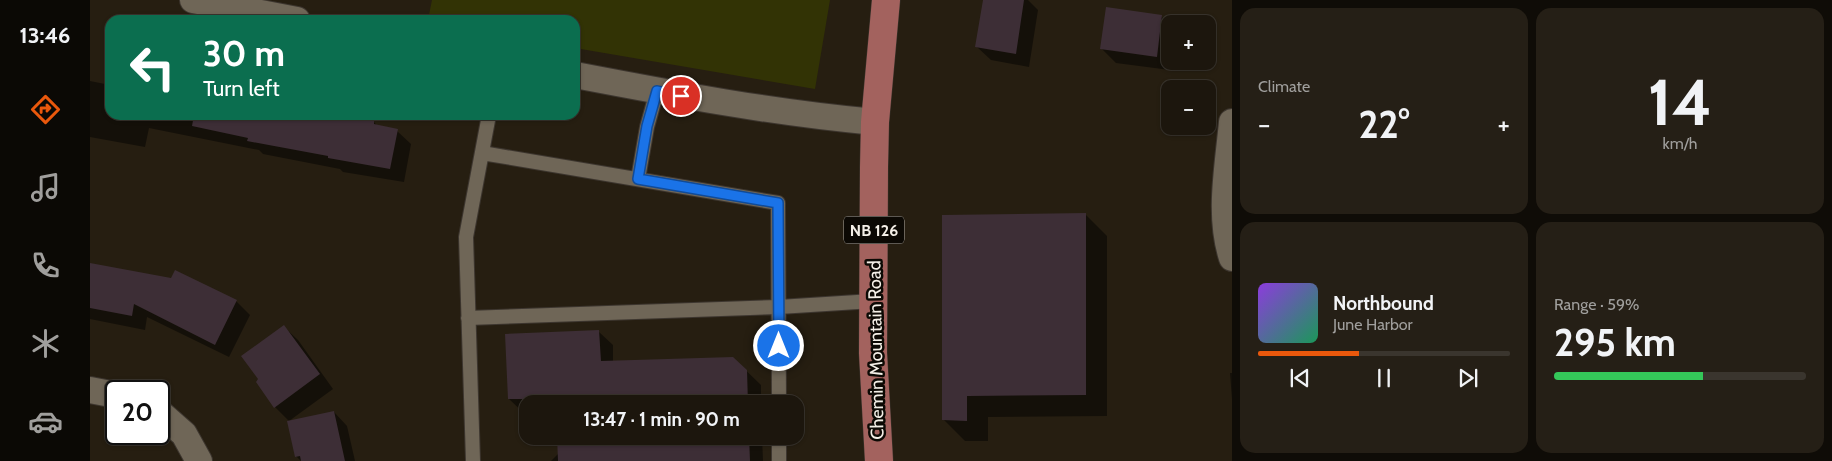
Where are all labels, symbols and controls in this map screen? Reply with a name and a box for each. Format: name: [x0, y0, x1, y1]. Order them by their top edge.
map controls: [1161, 15, 1216, 135]
button: +: [1161, 15, 1216, 70]
text: 13:46: [20, 22, 70, 49]
text: 30 m: [203, 32, 285, 75]
icon: left: [120, 35, 185, 100]
text: 14: [1648, 62, 1712, 141]
text: Turn left: [203, 75, 280, 102]
pin: [660, 75, 702, 117]
text: Climate: [1258, 77, 1310, 96]
button: −: [1161, 80, 1216, 135]
icon: arrive: [667, 82, 695, 110]
icon: directions: [28, 92, 63, 127]
text: 22°: [1358, 101, 1410, 148]
text: −: [1258, 107, 1270, 141]
text: +: [1498, 107, 1510, 141]
text: km/h: [1662, 134, 1698, 153]
icon: music: [28, 170, 63, 205]
road number: NB 126: [844, 216, 904, 244]
icon: phone: [28, 248, 63, 283]
street label: Chemin Mountain Road: [863, 260, 889, 440]
text: Northbound: [1333, 292, 1434, 315]
text: Range · 59%: [1554, 295, 1640, 314]
text: June Harbor: [1333, 315, 1413, 334]
position arrow: [752, 319, 804, 371]
text: 295 km: [1554, 319, 1676, 366]
icon: climate: [28, 326, 63, 361]
icon: previous: [1286, 364, 1314, 392]
icon: pause: [1370, 364, 1398, 392]
icon: next: [1454, 364, 1482, 392]
speed limit sign: 20: [105, 380, 170, 445]
icon: car: [28, 404, 63, 439]
text: 13:47 · 1 min · 90 m: [583, 408, 740, 431]

